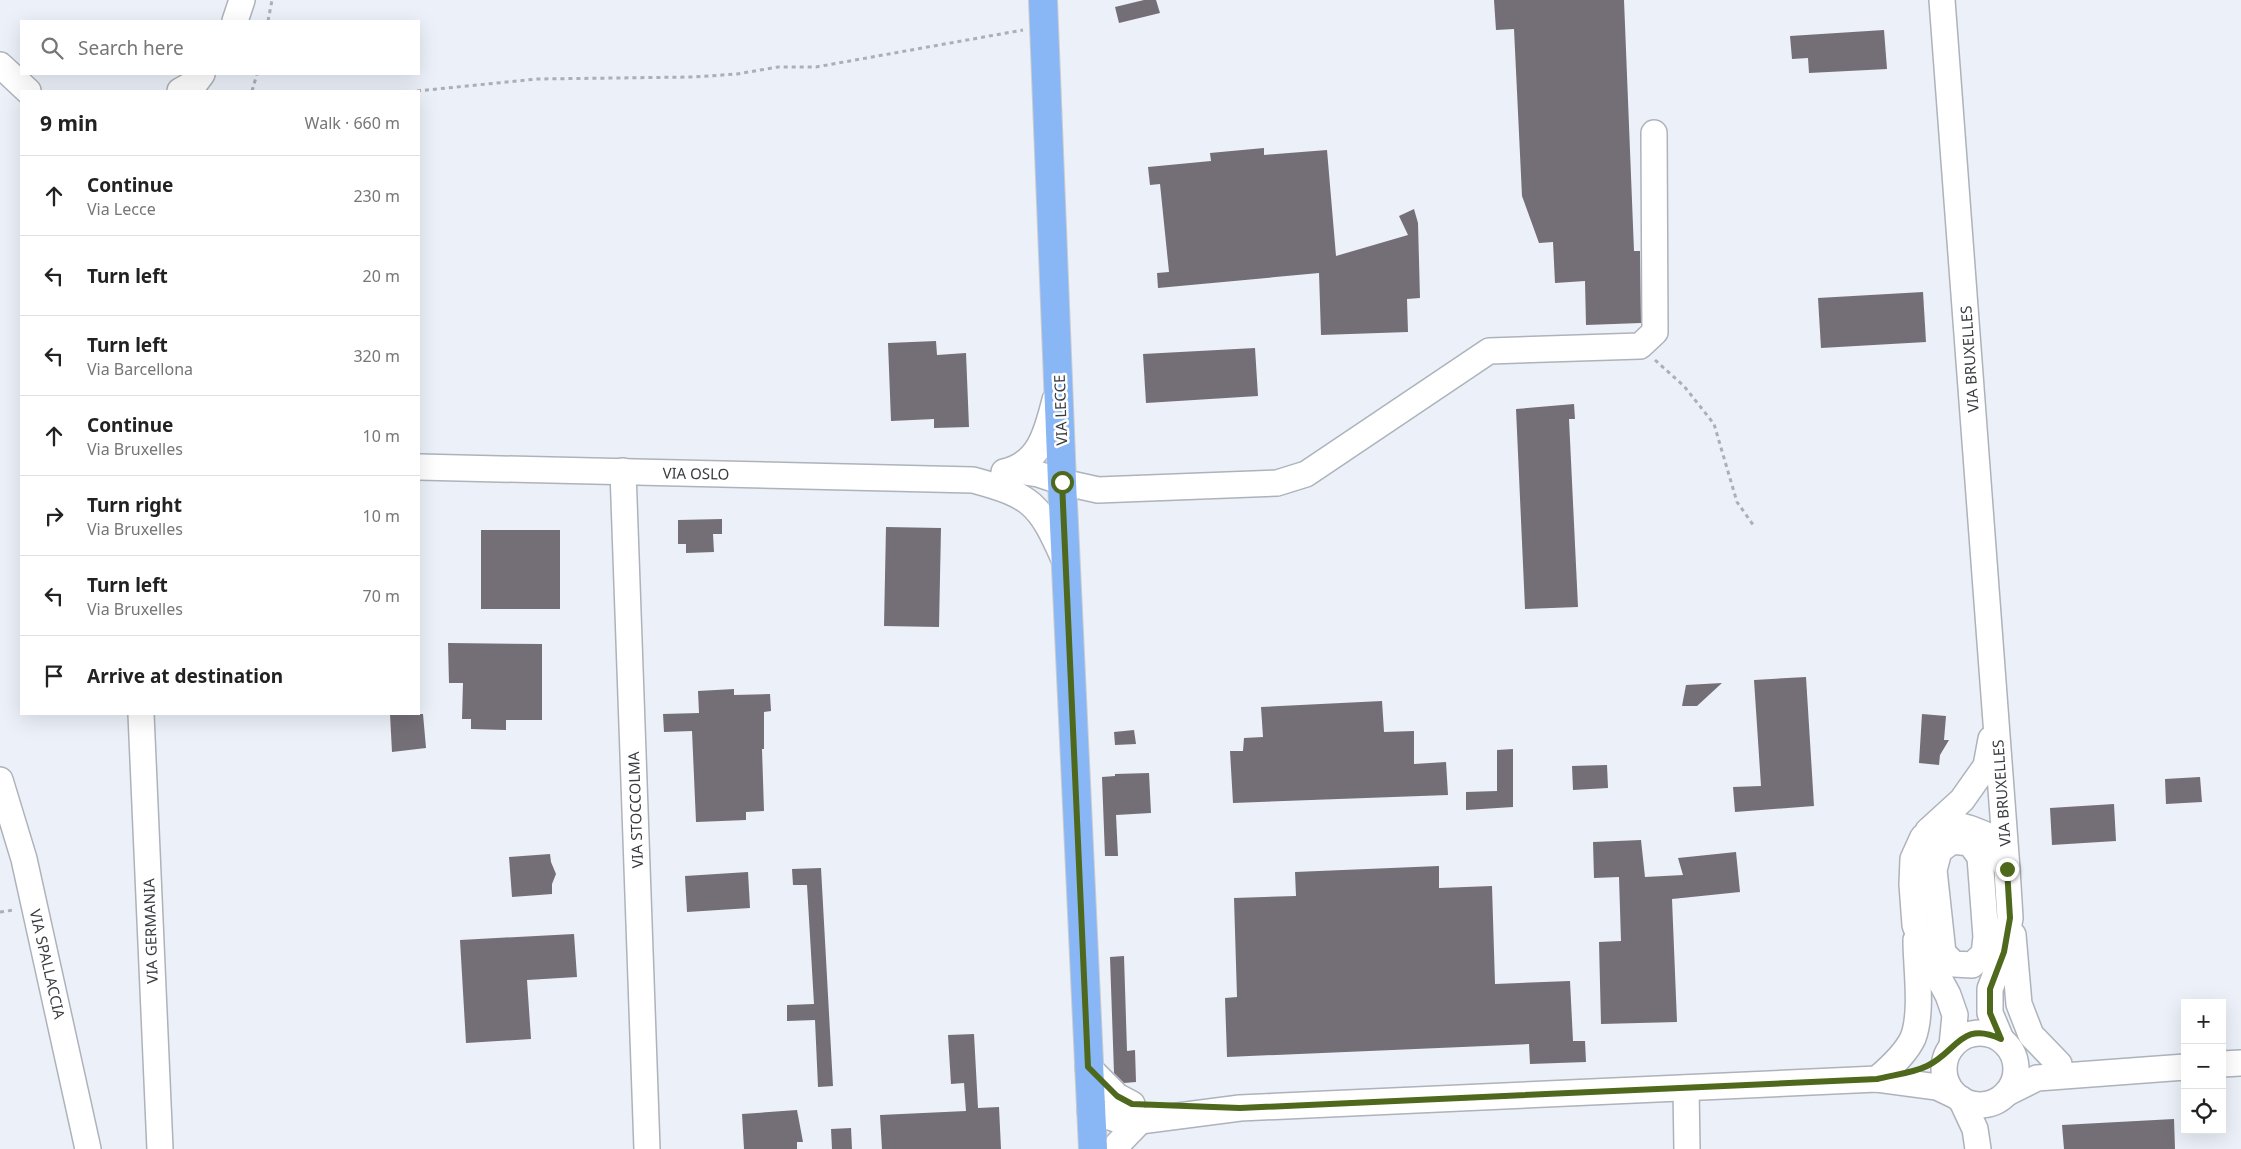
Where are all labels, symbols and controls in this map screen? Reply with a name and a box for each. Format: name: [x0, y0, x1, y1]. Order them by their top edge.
search box: [20, 20, 420, 75]
icon: search: [38, 34, 66, 62]
text: Search here: [78, 35, 184, 61]
text: 9 min: [40, 109, 98, 137]
text: Walk · 660 m: [305, 112, 400, 134]
text: Continue: [87, 172, 173, 198]
icon: ahead: [40, 182, 68, 210]
text: 230 m: [353, 185, 400, 207]
text: Via Lecce: [87, 198, 156, 220]
icon: left: [40, 262, 68, 290]
text: Turn left: [87, 263, 168, 289]
text: 20 m: [363, 265, 400, 287]
street label: VIA BRUXELLES: [1955, 305, 1983, 413]
text: Turn left: [87, 332, 168, 358]
icon: left: [40, 342, 68, 370]
text: 320 m: [353, 345, 400, 367]
text: Via Barcellona: [87, 358, 193, 380]
street label: VIA LECCE: [1049, 374, 1071, 446]
text: Continue: [87, 412, 173, 438]
icon: ahead: [40, 422, 68, 450]
text: 10 m: [363, 425, 400, 447]
text: Via Bruxelles: [87, 438, 183, 460]
street label: VIA OSLO: [662, 462, 730, 484]
route start: [1051, 471, 1074, 494]
text: Turn right: [87, 492, 182, 518]
icon: right: [40, 502, 68, 530]
text: 10 m: [363, 505, 400, 527]
text: Via Bruxelles: [87, 518, 183, 540]
text: Turn left: [87, 572, 168, 598]
icon: left: [40, 582, 68, 610]
text: 70 m: [363, 585, 400, 607]
text: Via Bruxelles: [87, 598, 183, 620]
icon: arrive: [40, 662, 68, 690]
text: Arrive at destination: [87, 663, 283, 689]
street label: VIA BRUXELLES: [1987, 739, 2015, 847]
street label: VIA STOCCOLMA: [623, 751, 647, 869]
route end: [1996, 858, 2019, 881]
street label: VIA GERMANIA: [138, 878, 162, 984]
street label: VIA SPALLACCIA: [26, 907, 70, 1021]
map controls: [2181, 999, 2226, 1134]
button: +: [2181, 999, 2226, 1044]
button: −: [2181, 1044, 2226, 1089]
button: locate: [2181, 1089, 2226, 1134]

